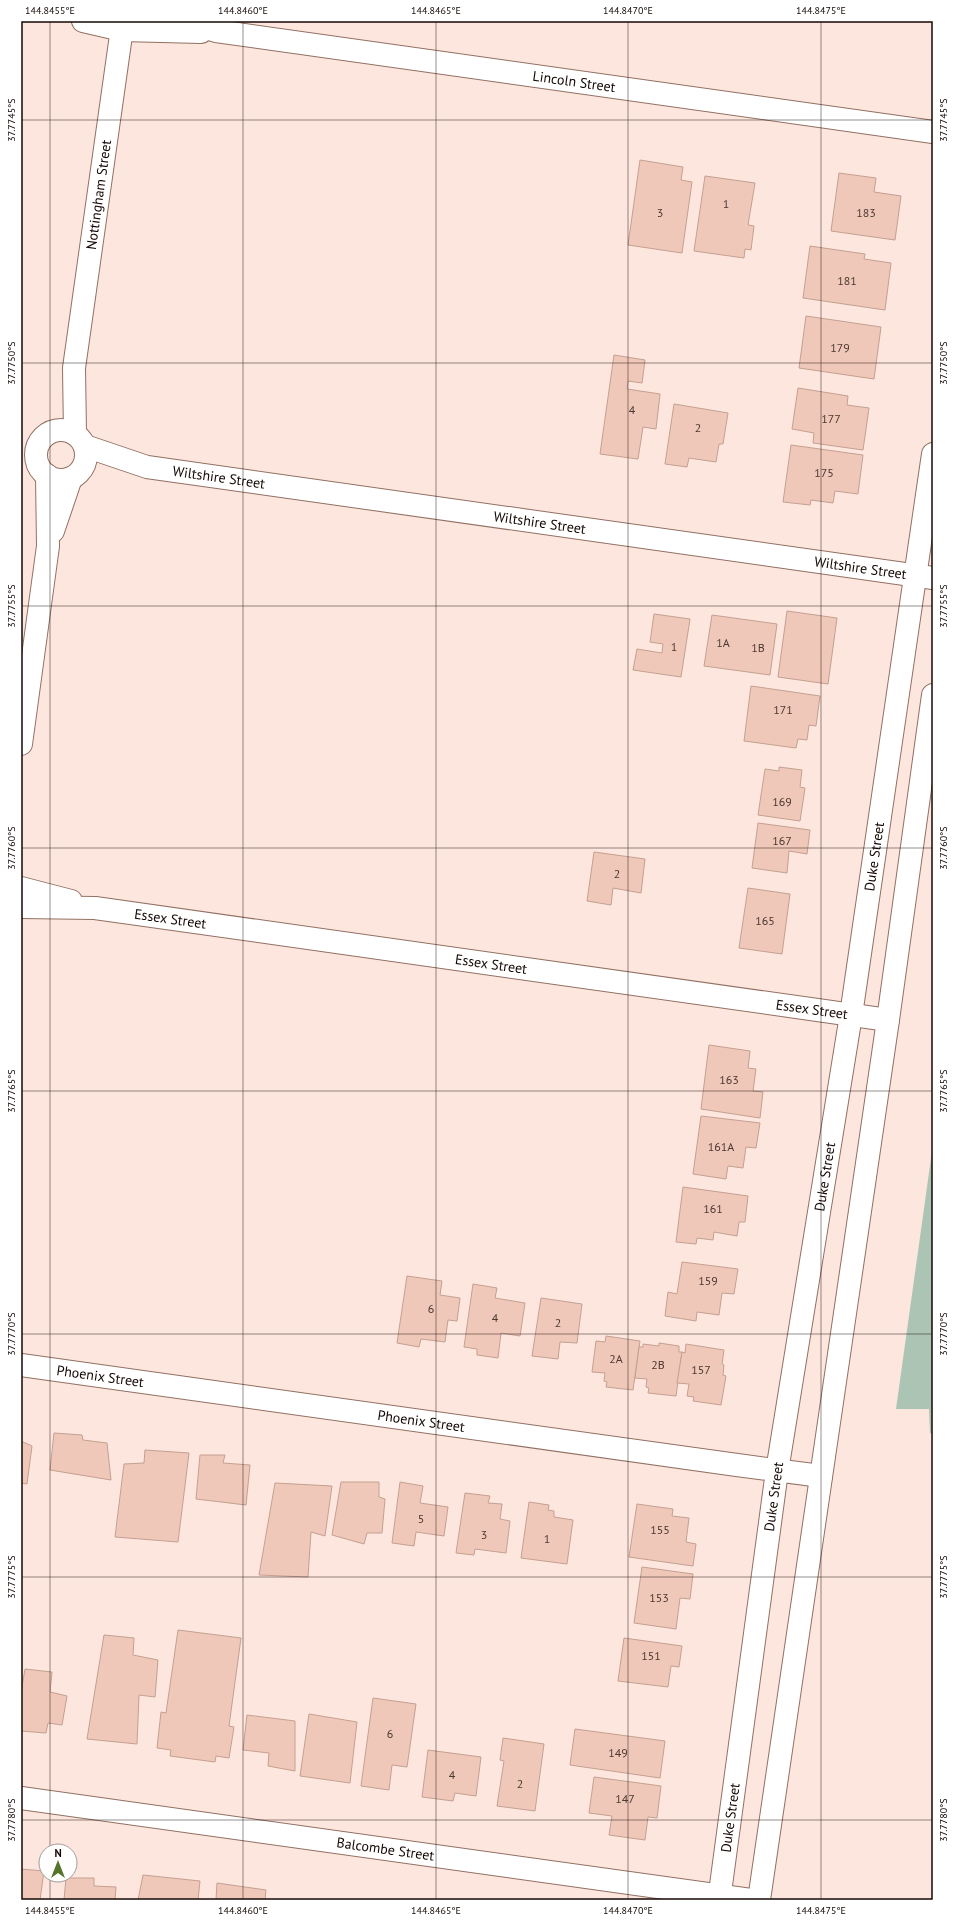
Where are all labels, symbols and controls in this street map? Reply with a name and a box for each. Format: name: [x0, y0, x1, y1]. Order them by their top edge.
text: 144.8455°E: [25, 4, 75, 17]
text: 144.8460°E: [218, 4, 268, 17]
text: 144.8465°E: [411, 4, 461, 17]
text: 144.8470°E: [603, 4, 653, 17]
text: 144.8475°E: [796, 4, 846, 17]
street label: Lincoln Street: [531, 67, 617, 96]
text: 37.7745°S: [5, 98, 18, 142]
text: 37.7745°S: [937, 98, 950, 142]
street label: Nottingham Street: [82, 138, 115, 251]
house number: 1: [723, 196, 729, 211]
house number: 3: [657, 205, 663, 220]
house number: 183: [856, 205, 876, 220]
house number: 181: [837, 273, 857, 288]
house number: 179: [830, 340, 850, 355]
text: 37.7750°S: [5, 341, 18, 385]
text: 37.7750°S: [937, 341, 950, 385]
house number: 4: [629, 402, 636, 417]
house number: 177: [821, 411, 841, 426]
house number: 2: [695, 420, 701, 435]
street label: Wiltshire Street: [172, 462, 266, 493]
house number: 175: [814, 465, 834, 480]
street label: Wiltshire Street: [492, 507, 587, 538]
street label: Wiltshire Street: [813, 552, 908, 583]
text: 37.7755°S: [5, 584, 18, 628]
text: 37.7755°S: [937, 584, 950, 628]
house number: 1A: [716, 635, 730, 650]
house number: 1: [671, 639, 677, 654]
house number: 1B: [751, 640, 765, 655]
house number: 171: [773, 702, 793, 717]
house number: 169: [772, 794, 792, 809]
street label: Duke Street: [860, 820, 888, 892]
text: 37.7760°S: [5, 826, 18, 870]
text: 37.7760°S: [937, 826, 950, 870]
house number: 167: [772, 833, 792, 848]
house number: 2: [614, 866, 620, 881]
street label: Essex Street: [133, 905, 208, 933]
house number: 165: [755, 913, 775, 928]
street label: Essex Street: [454, 950, 528, 978]
street label: Essex Street: [775, 995, 849, 1023]
text: 37.7765°S: [5, 1069, 18, 1113]
text: 37.7765°S: [937, 1069, 950, 1113]
house number: 163: [719, 1072, 739, 1087]
house number: 161A: [708, 1139, 734, 1154]
street label: Duke Street: [810, 1141, 839, 1213]
house number: 161: [703, 1201, 723, 1216]
house number: 159: [698, 1273, 718, 1288]
house number: 6: [428, 1301, 434, 1316]
house number: 4: [492, 1310, 499, 1325]
text: 37.7770°S: [5, 1312, 18, 1356]
text: 37.7770°S: [937, 1312, 950, 1356]
house number: 2: [555, 1315, 561, 1330]
house number: 2A: [609, 1351, 623, 1366]
house number: 2B: [651, 1357, 665, 1372]
street label: Phoenix Street: [55, 1361, 145, 1391]
house number: 157: [691, 1362, 711, 1377]
street label: Phoenix Street: [376, 1406, 466, 1436]
street label: Duke Street: [760, 1460, 787, 1533]
house number: 5: [418, 1511, 424, 1526]
house number: 155: [650, 1522, 670, 1537]
house number: 3: [481, 1527, 487, 1542]
house number: 1: [544, 1531, 550, 1546]
text: 37.7775°S: [5, 1555, 18, 1599]
text: 37.7775°S: [937, 1555, 950, 1599]
house number: 153: [649, 1590, 669, 1605]
house number: 151: [641, 1648, 661, 1663]
house number: 6: [387, 1726, 393, 1741]
house number: 149: [608, 1745, 628, 1760]
house number: 4: [449, 1767, 456, 1782]
house number: 2: [517, 1776, 523, 1791]
street label: Duke Street: [717, 1782, 744, 1854]
house number: 147: [615, 1791, 635, 1806]
text: 37.7780°S: [5, 1798, 18, 1842]
text: 37.7780°S: [937, 1798, 950, 1842]
street label: Balcombe Street: [336, 1833, 436, 1865]
north arrow: [38, 1843, 78, 1883]
text: N: [54, 1846, 62, 1860]
text: 144.8455°E: [25, 1904, 75, 1917]
text: 144.8460°E: [218, 1904, 268, 1917]
text: 144.8465°E: [411, 1904, 461, 1917]
text: 144.8470°E: [603, 1904, 653, 1917]
text: 144.8475°E: [796, 1904, 846, 1917]

